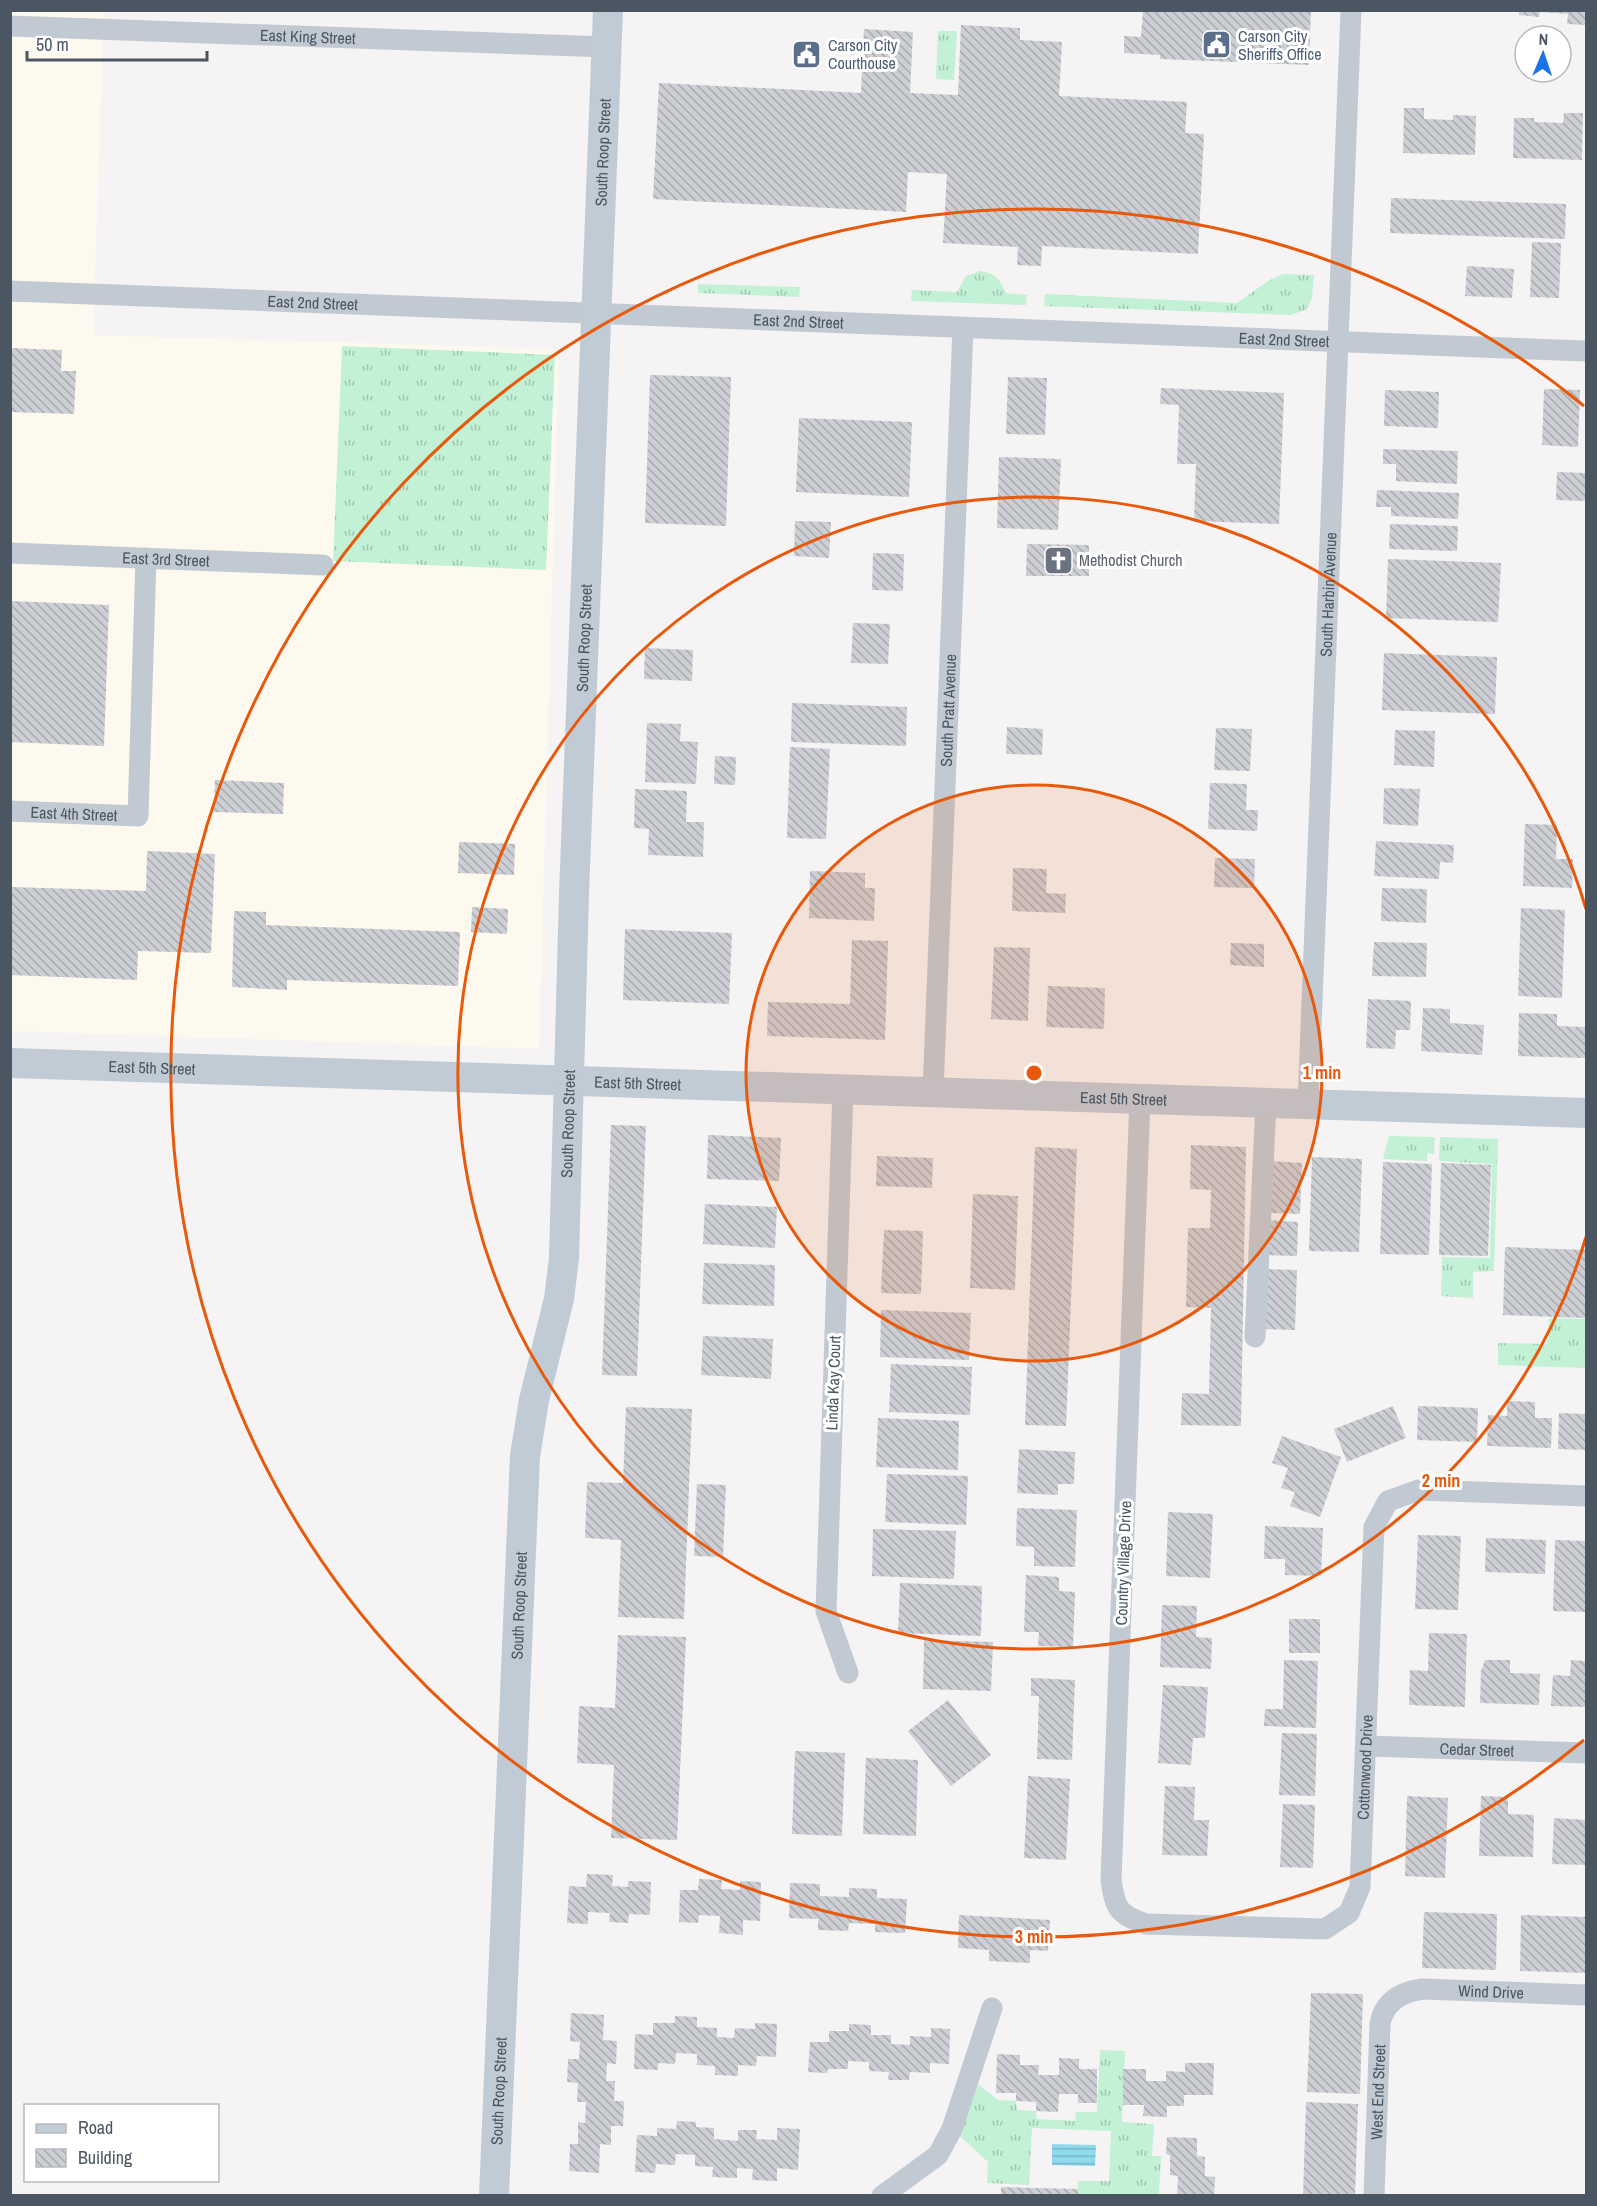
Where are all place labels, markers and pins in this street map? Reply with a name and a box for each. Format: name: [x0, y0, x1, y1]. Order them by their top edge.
place label: Carson City Sheriffs Office: [1238, 25, 1321, 65]
public building icon: Carson City Sheriffs Office: [1201, 29, 1233, 61]
place label: Carson City Courthouse: [828, 34, 898, 74]
public building icon: Carson City Courthouse: [791, 38, 823, 70]
church icon: Methodist Church: [1042, 544, 1074, 576]
place label: Methodist Church: [1079, 549, 1183, 571]
centre of rings: [1024, 1063, 1044, 1083]

